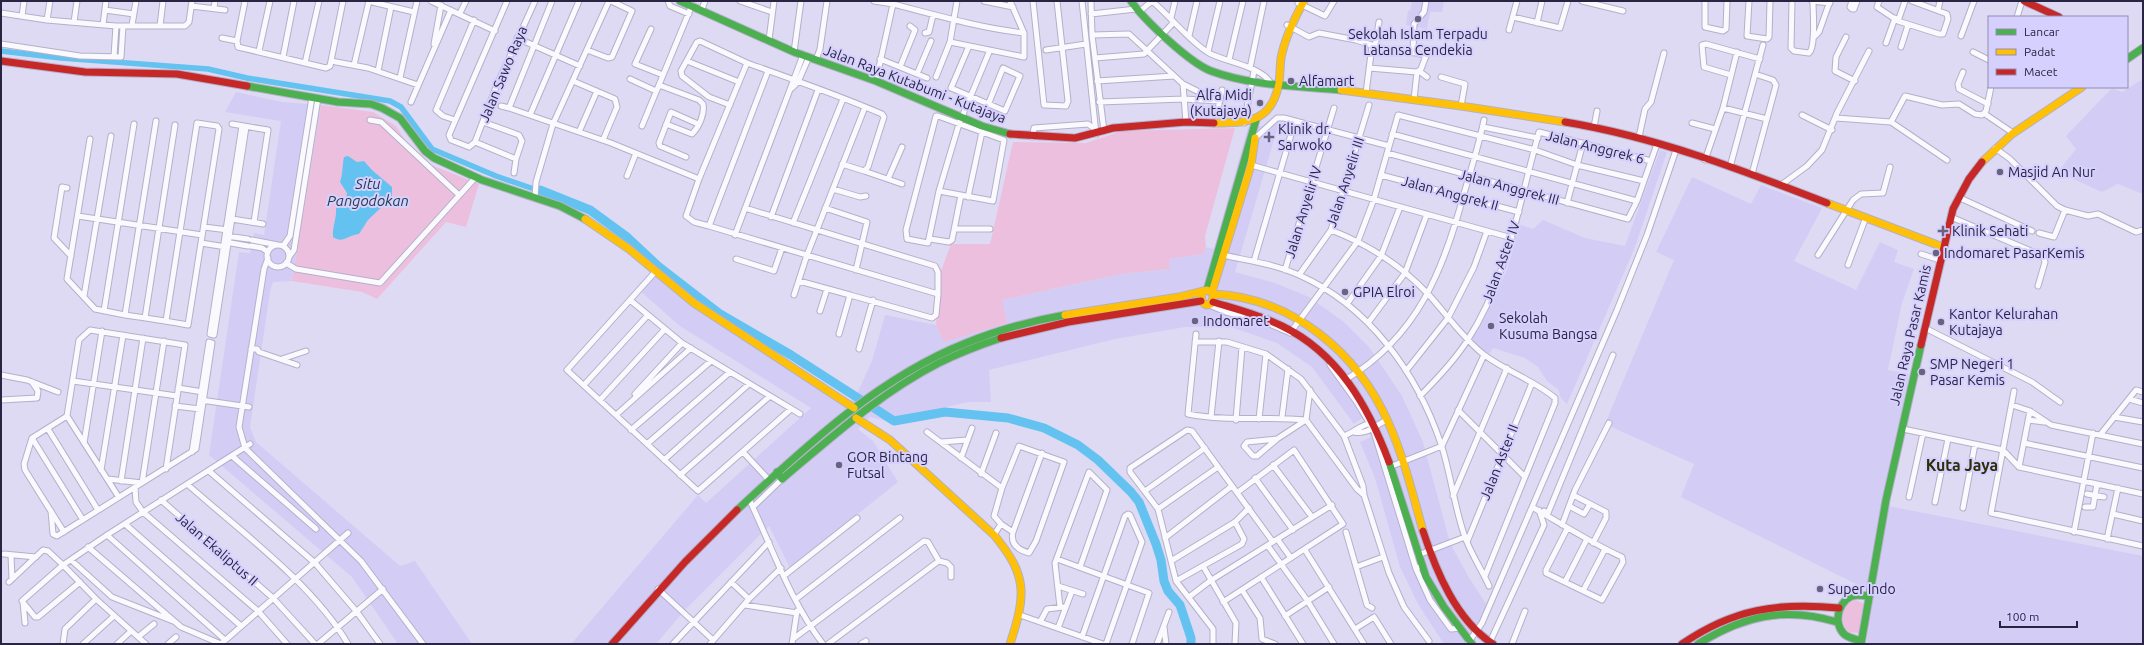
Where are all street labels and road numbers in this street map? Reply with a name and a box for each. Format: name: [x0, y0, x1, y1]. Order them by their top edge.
street label: Jalan Sawo Raya: [476, 24, 530, 124]
street label: Jalan Raya Kutabumi - Kutajaya: [822, 42, 1008, 126]
street label: Jalan Anggrek 6: [1544, 127, 1646, 167]
street label: Jalan Anyelir III: [1323, 135, 1367, 229]
street label: Jalan Anyelir IV: [1281, 164, 1325, 260]
street label: Jalan Anggrek III: [1457, 166, 1561, 208]
street label: Jalan Anggrek II: [1400, 172, 1500, 214]
street label: Jalan Aster IV: [1479, 219, 1523, 305]
street label: Jalan Raya Pasar Kamis: [1886, 263, 1934, 407]
street label: Jalan Aster II: [1477, 422, 1521, 502]
street label: Jalan Ekaliptus II: [173, 509, 261, 589]

